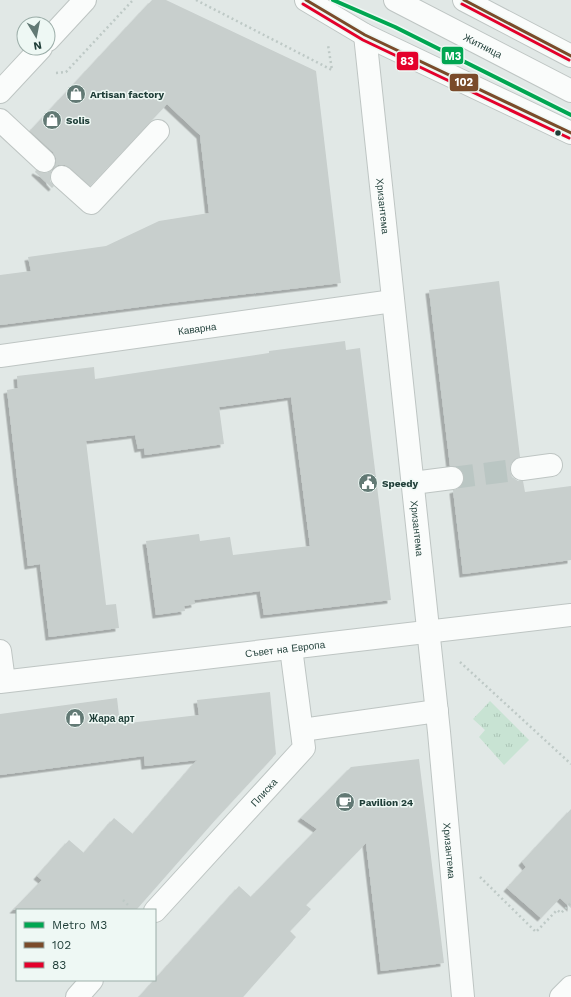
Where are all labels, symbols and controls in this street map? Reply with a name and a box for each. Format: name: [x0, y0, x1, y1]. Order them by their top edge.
north arrow: [16, 16, 56, 56]
street label: Житница: [462, 31, 504, 60]
text: N: [33, 38, 43, 52]
line badge: M3: [441, 46, 464, 65]
text: M3: [445, 50, 462, 63]
line badge: 83: [396, 51, 419, 71]
text: 83: [400, 55, 414, 68]
line badge: 102: [449, 73, 479, 92]
text: 102: [455, 76, 474, 89]
shop icon: Artisan factory: [65, 83, 87, 105]
place label: Artisan factory: [90, 89, 164, 100]
shop icon: Solis: [41, 109, 63, 131]
place label: Solis: [66, 115, 91, 126]
unlabelled marker: [553, 128, 563, 138]
street label: Хризантема: [375, 178, 392, 235]
street label: Каварна: [177, 320, 217, 337]
public building icon: Speedy: [357, 472, 379, 494]
place label: Speedy: [382, 478, 419, 489]
street label: Хризантема: [409, 500, 426, 557]
street label: Съвет на Европа: [244, 638, 326, 659]
shop icon: Жара арт: [64, 707, 86, 729]
place label: Жара арт: [88, 713, 135, 724]
street label: Плиска: [248, 776, 279, 808]
cafe icon: Pavilion 24: [334, 791, 356, 813]
place label: Pavilion 24: [359, 797, 414, 808]
street label: Хризантема: [442, 822, 458, 879]
legend: [16, 909, 156, 981]
text: Metro M3: [52, 918, 107, 932]
text: 102: [52, 938, 71, 952]
text: 83: [52, 958, 66, 972]

